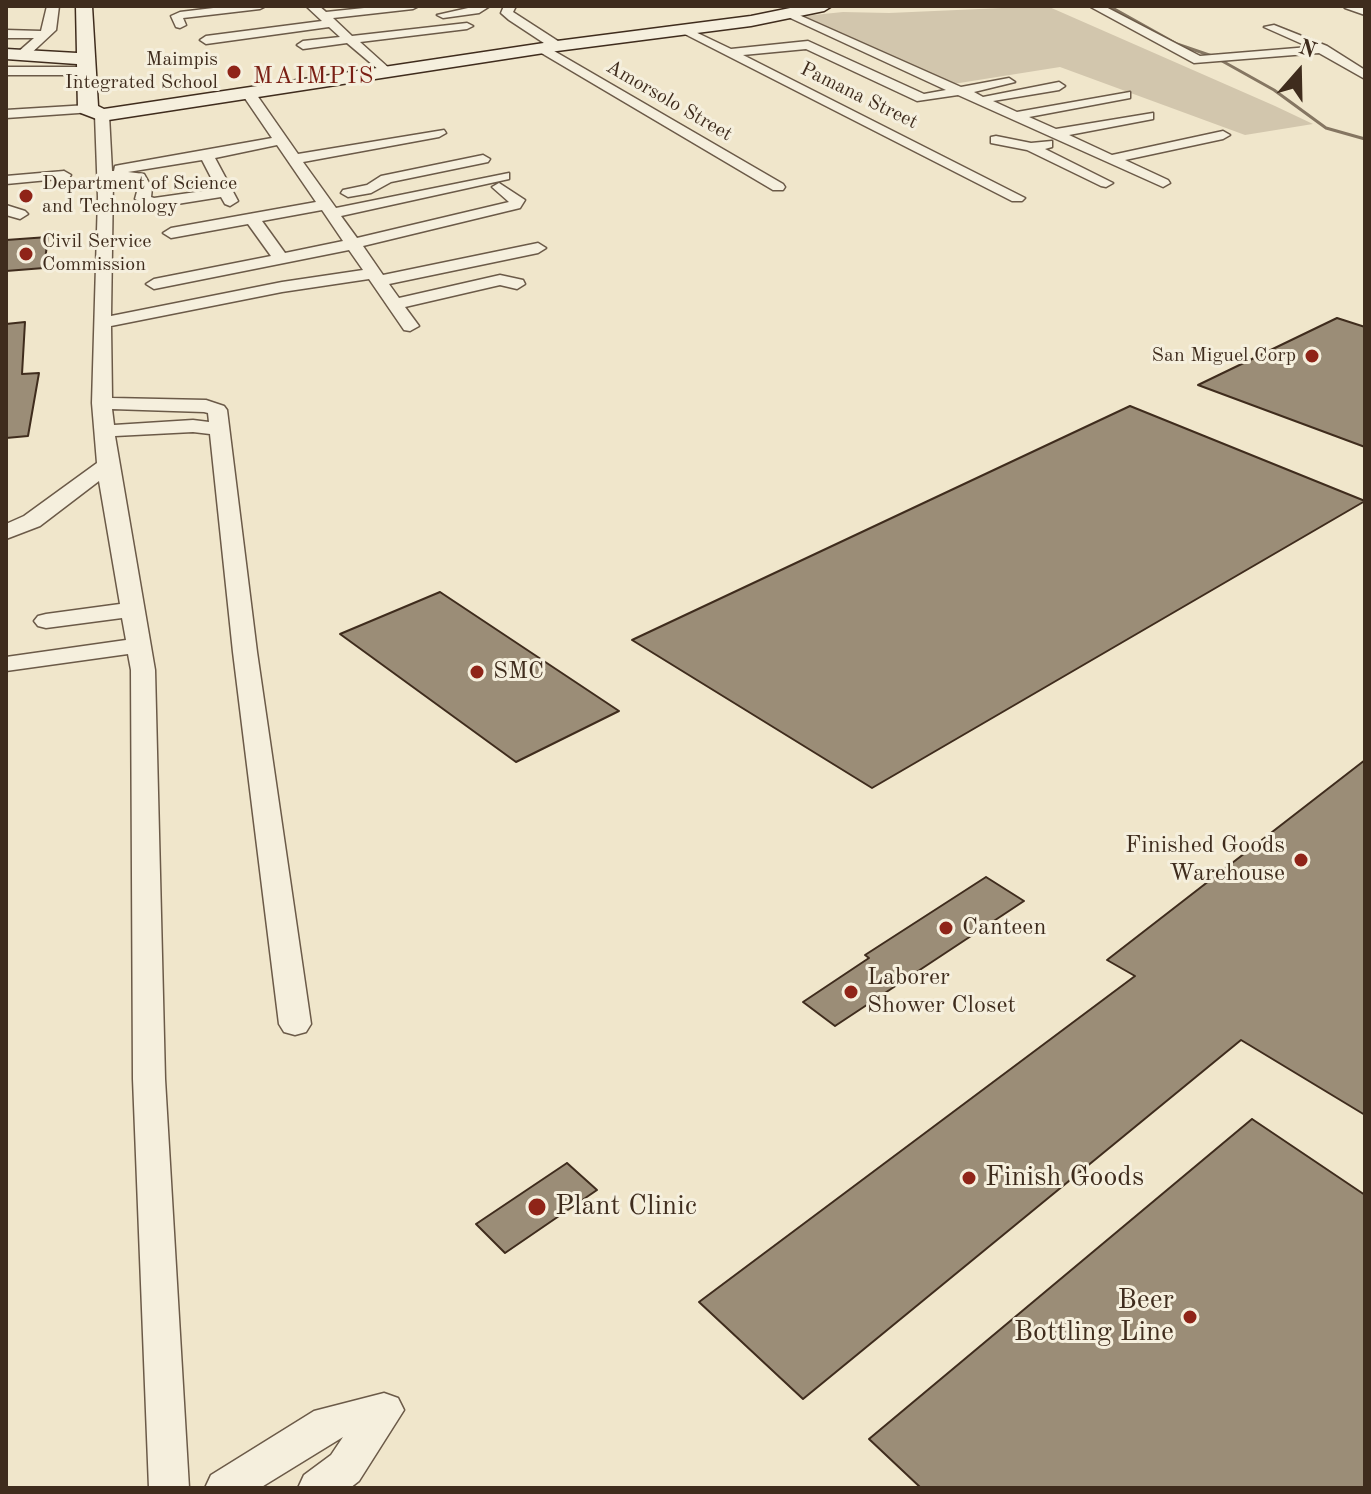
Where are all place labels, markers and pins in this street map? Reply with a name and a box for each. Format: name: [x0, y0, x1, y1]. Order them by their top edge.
place label: Maimpis Integrated School: [65, 48, 218, 95]
marker: Maimpis Integrated School: [225, 63, 243, 81]
place label: Department of Science and Technology: [42, 172, 237, 219]
marker: Department of Science and Technology: [17, 187, 35, 205]
place label: Civil Service Commission: [42, 230, 152, 277]
marker: Civil Service Commission: [17, 245, 35, 263]
place label: San Miguel Corp: [1152, 344, 1296, 368]
marker: San Miguel Corp: [1303, 347, 1321, 365]
place label: SMC: [493, 658, 544, 686]
marker: SMC: [468, 663, 486, 681]
place label: Finished Goods Warehouse: [1125, 832, 1285, 888]
marker: Finished Goods Warehouse: [1292, 851, 1310, 869]
place label: Canteen: [962, 914, 1046, 942]
marker: Canteen: [937, 919, 955, 937]
place label: Laborer Shower Closet: [867, 964, 1016, 1020]
marker: Laborer Shower Closet: [842, 983, 860, 1001]
place label: Finish Goods: [985, 1161, 1144, 1195]
marker: Finish Goods: [960, 1169, 978, 1187]
place label: Plant Clinic: [555, 1190, 697, 1224]
marker: Plant Clinic: [526, 1196, 548, 1218]
place label: Beer Bottling Line: [1014, 1284, 1174, 1350]
marker: Beer Bottling Line: [1181, 1308, 1199, 1326]

